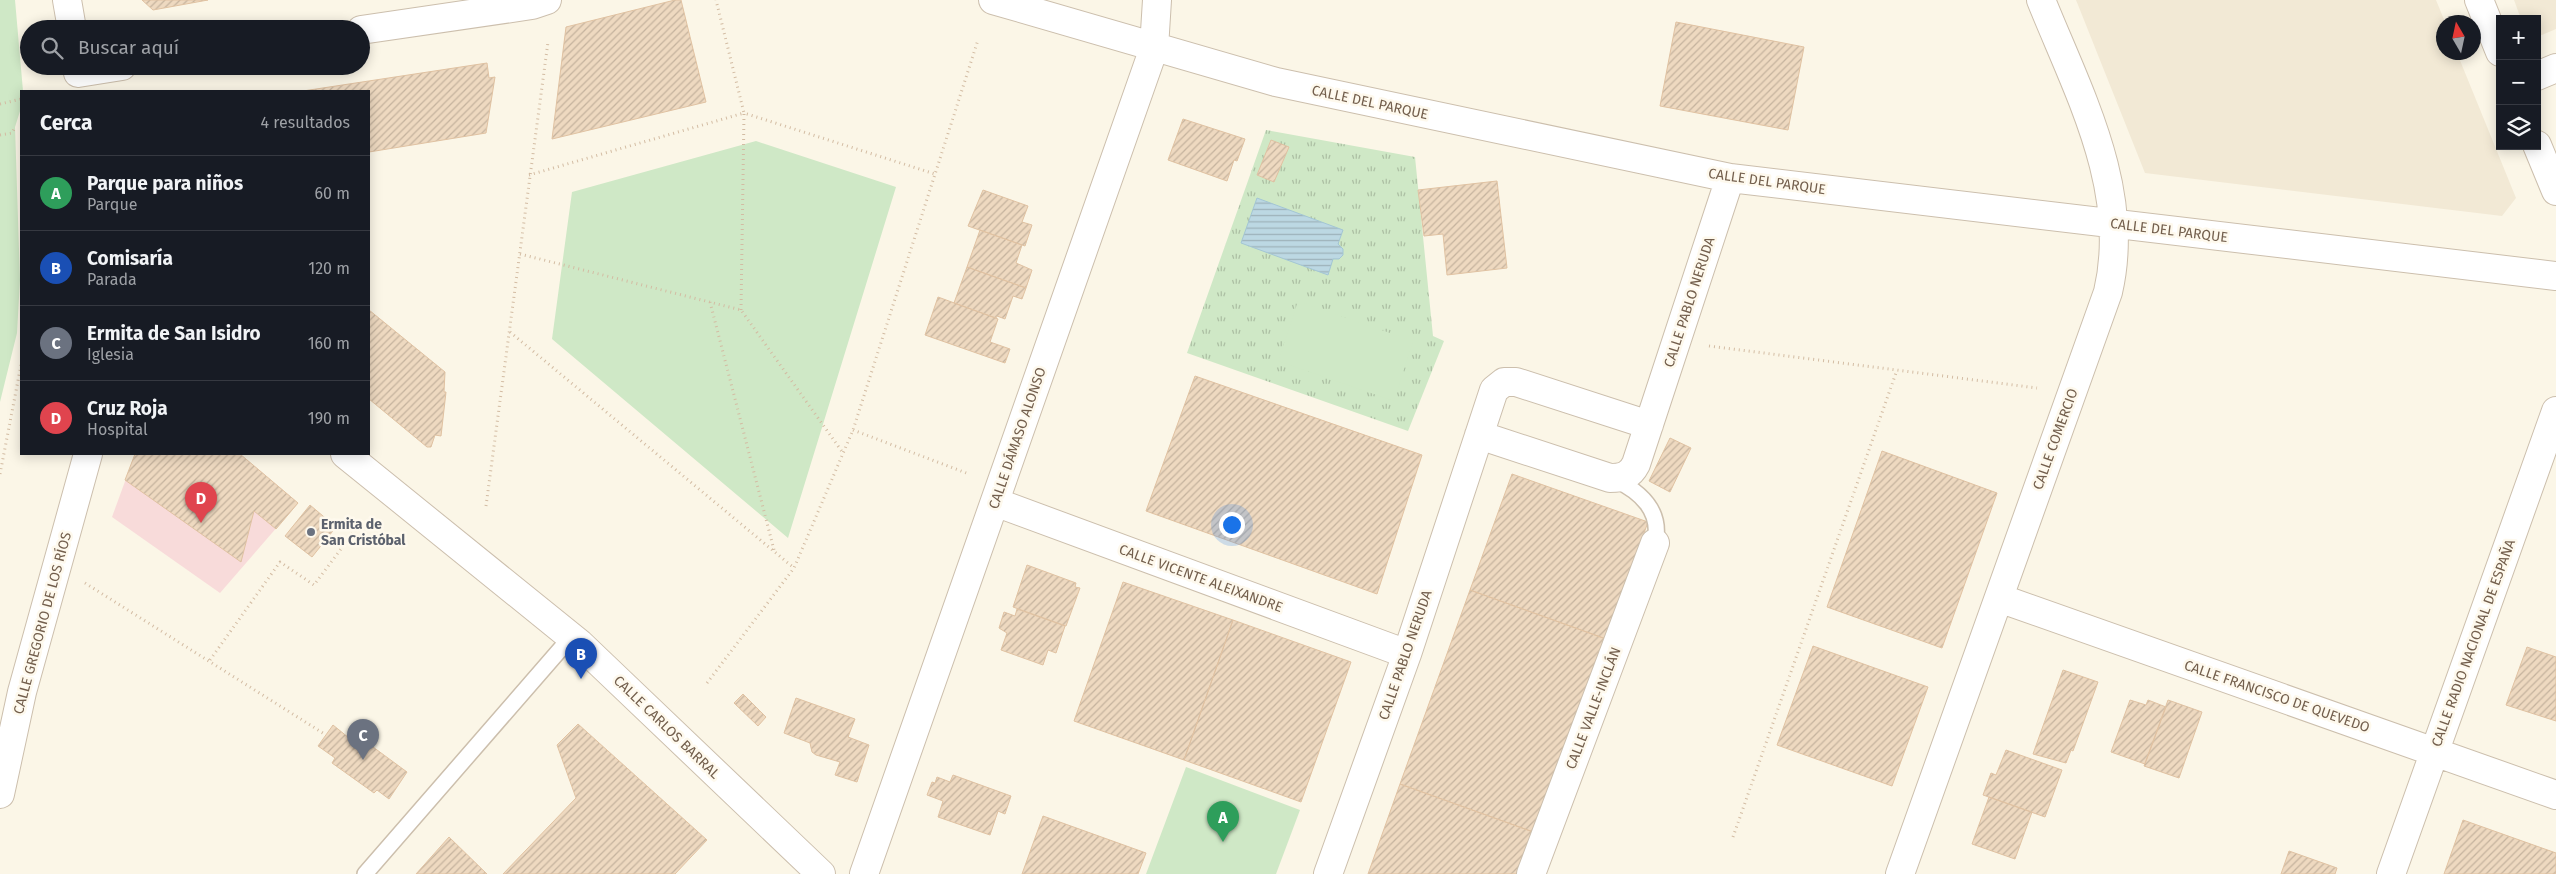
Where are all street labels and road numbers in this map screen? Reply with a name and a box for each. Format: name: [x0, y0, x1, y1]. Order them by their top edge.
street label: CALLE DEL PARQUE: [1310, 82, 1430, 123]
street label: CALLE DEL PARQUE: [1707, 165, 1827, 198]
street label: CALLE DEL PARQUE: [2109, 215, 2229, 246]
street label: CALLE PABLO NERUDA: [1660, 235, 1719, 370]
street label: CALLE DÁMASO ALONSO: [984, 365, 1050, 511]
street label: CALLE COMERCIO: [2029, 386, 2082, 492]
street label: CALLE GREGORIO DE LOS RÍOS: [9, 530, 75, 716]
street label: CALLE RADIO NACIONAL DE ESPAÑA: [2428, 537, 2519, 749]
street label: CALLE VICENTE ALEIXANDRE: [1117, 541, 1285, 616]
street label: CALLE PABLO NERUDA: [1375, 588, 1436, 722]
street label: CALLE VALLE-INCLÁN: [1561, 644, 1625, 772]
street label: CALLE FRANCISCO DE QUEVEDO: [2182, 657, 2372, 736]
street label: CALLE CARLOS BARRAL: [610, 672, 723, 783]

